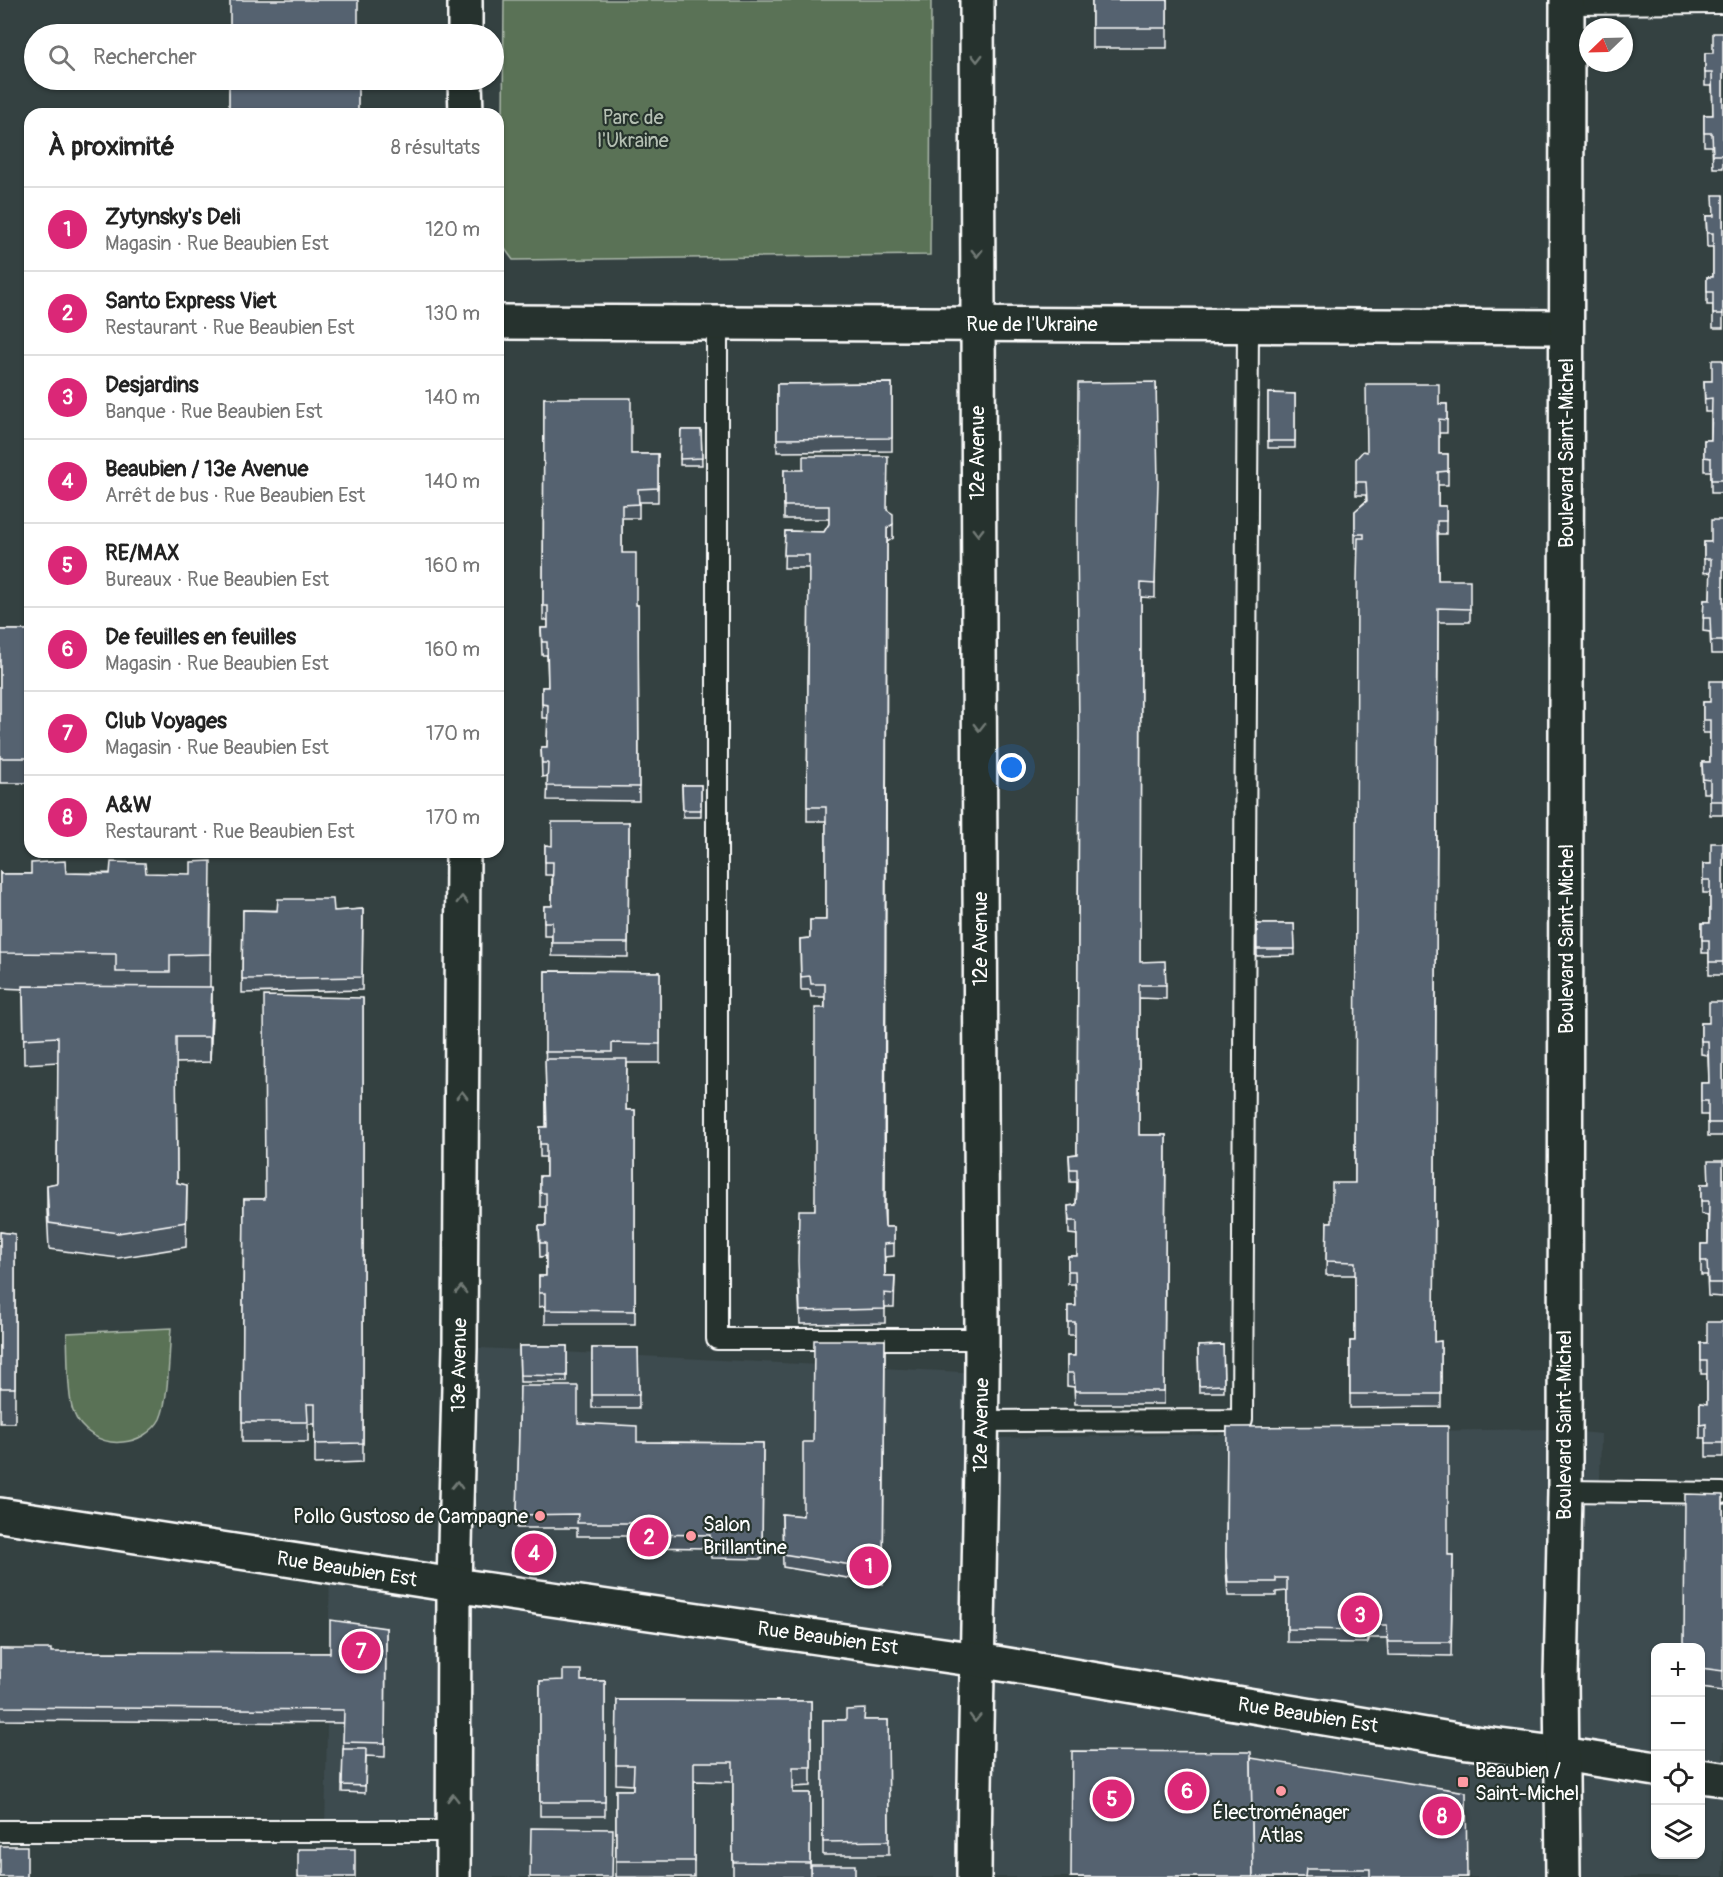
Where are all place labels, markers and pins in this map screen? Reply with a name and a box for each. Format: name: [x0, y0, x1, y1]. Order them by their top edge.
place label: Pollo Gustoso de Campagne: [293, 1504, 528, 1529]
marker: Pollo Gustoso de Campagne: [533, 1509, 547, 1523]
place label: Salon Brillantine: [703, 1512, 787, 1560]
pin: 2: [630, 1514, 668, 1560]
marker: Salon Brillantine: [684, 1529, 698, 1543]
pin: 4: [514, 1530, 554, 1576]
pin: 1: [850, 1544, 888, 1588]
pin: 3: [1340, 1592, 1380, 1638]
pin: 7: [342, 1628, 380, 1674]
place label: Beaubien / Saint-Michel: [1475, 1758, 1579, 1806]
pin: 6: [1168, 1768, 1206, 1814]
marker: Beaubien / Saint-Michel: [1456, 1775, 1470, 1789]
pin: 5: [1092, 1776, 1132, 1822]
marker: Électroménager Atlas: [1274, 1784, 1288, 1798]
pin: 8: [1422, 1794, 1462, 1838]
place label: Électroménager Atlas: [1213, 1800, 1350, 1848]

